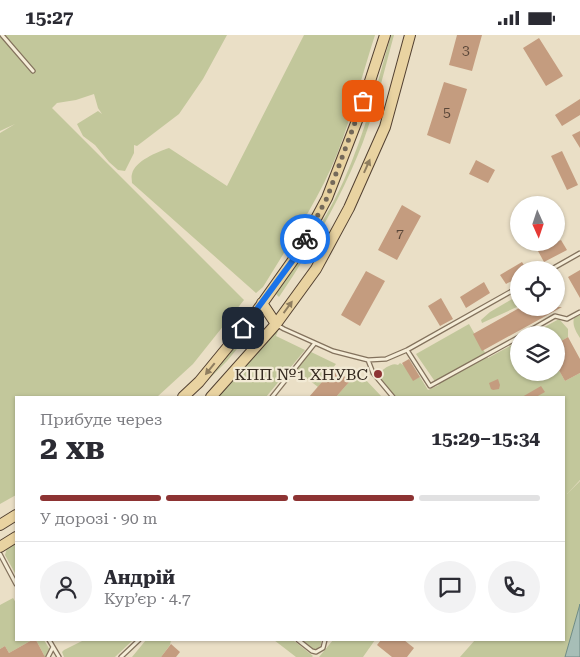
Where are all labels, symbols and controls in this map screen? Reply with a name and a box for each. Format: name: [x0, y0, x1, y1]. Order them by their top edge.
text: 15:27: [25, 6, 74, 29]
house number: 3: [462, 42, 470, 58]
pin: [342, 80, 384, 122]
icon: bag: [349, 87, 377, 115]
house number: 5: [443, 104, 451, 120]
one-way arrow: [364, 159, 372, 173]
north arrow: [510, 196, 565, 251]
map controls: [510, 196, 565, 381]
courier: [280, 214, 330, 264]
icon: bike: [291, 225, 319, 253]
house number: 7: [396, 225, 404, 241]
button: locate: [510, 261, 565, 316]
one-way arrow: [283, 300, 293, 314]
pin: [222, 307, 264, 349]
icon: home: [229, 314, 257, 342]
button: layers: [510, 326, 565, 381]
one-way arrow: [204, 362, 215, 375]
place label: КПП №1 ХНУВС: [235, 365, 368, 384]
marker: КПП №1 ХНУВС: [372, 368, 384, 380]
text: Прибуде через: [40, 410, 162, 429]
text: 15:29–15:34: [431, 427, 540, 450]
text: 2 хв: [40, 429, 105, 467]
text: У дорозі · 90 m: [40, 509, 157, 528]
button: person: [40, 561, 92, 613]
button: chat: [424, 561, 476, 613]
button: phone: [488, 561, 540, 613]
text: Андрій: [104, 566, 175, 589]
text: Кур’єр · 4.7: [104, 589, 191, 608]

